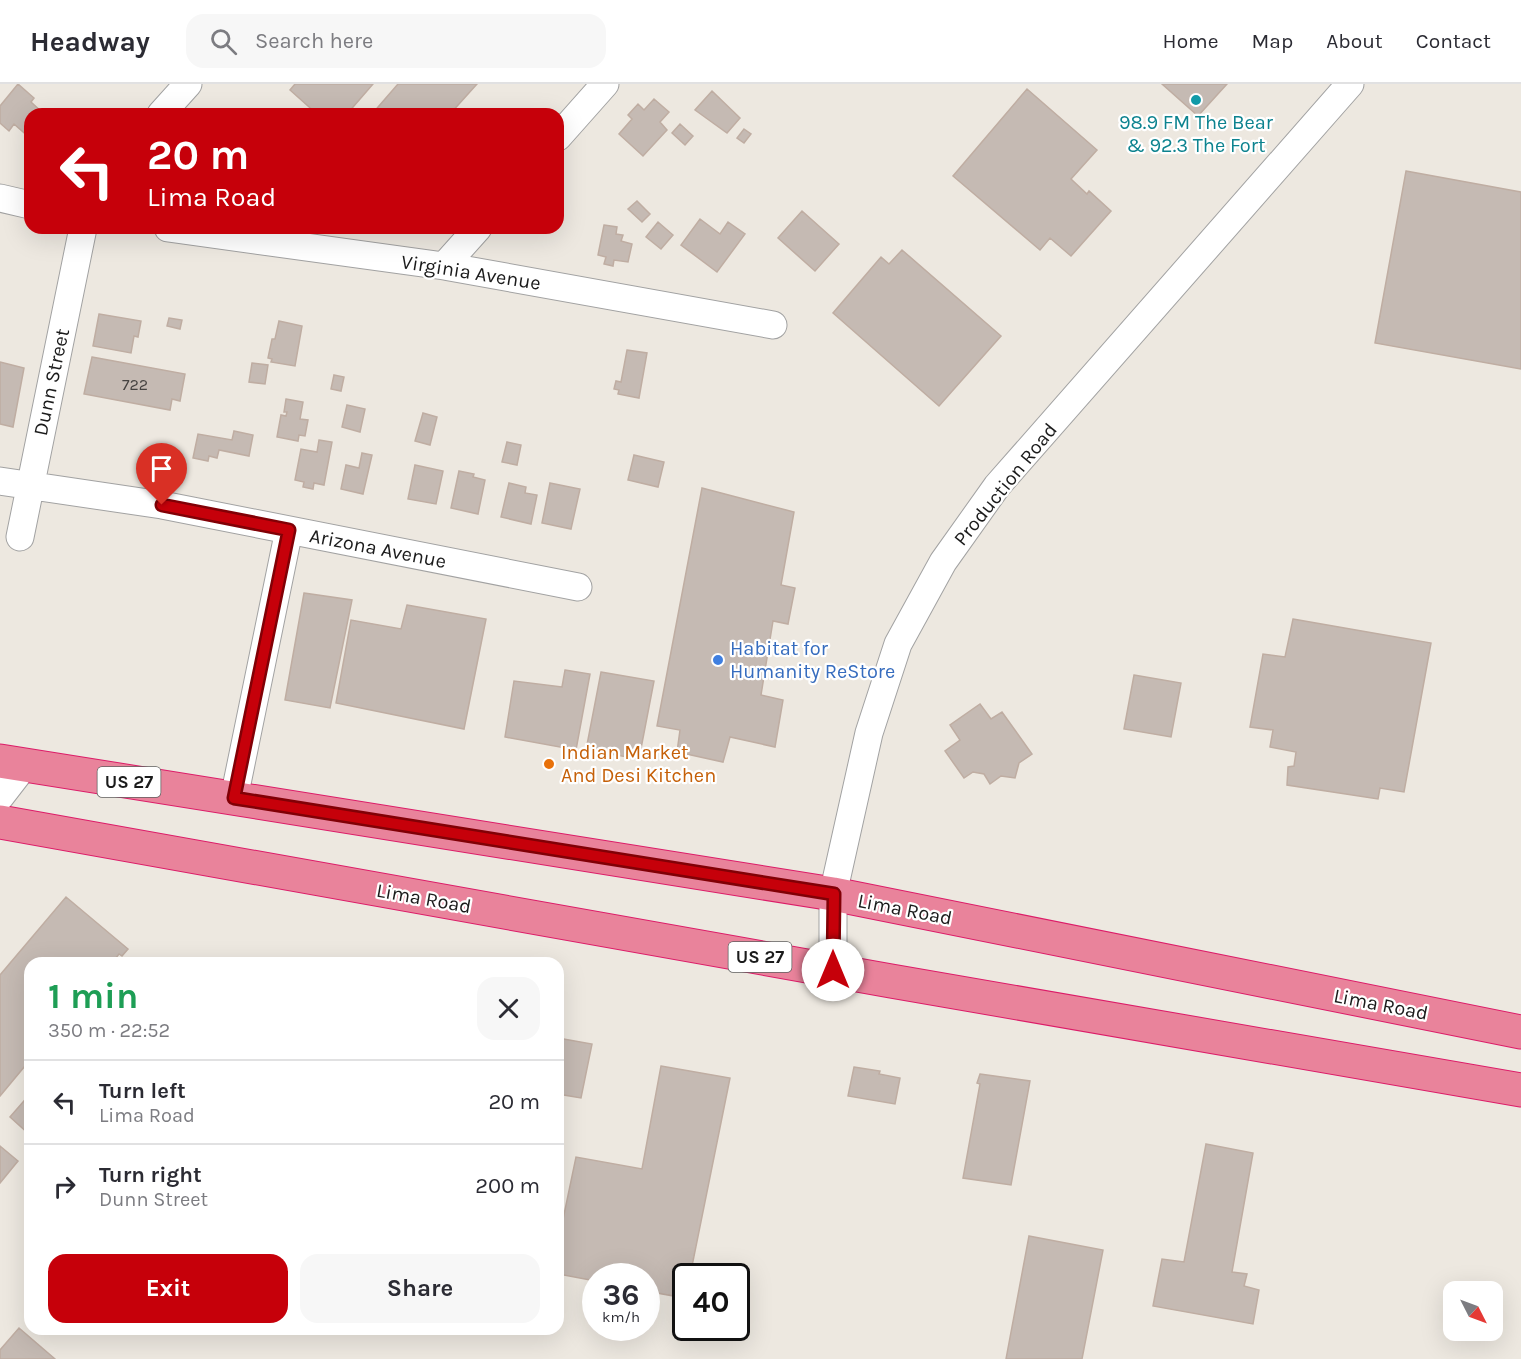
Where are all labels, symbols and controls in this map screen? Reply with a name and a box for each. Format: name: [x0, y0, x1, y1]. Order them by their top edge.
search box: [186, 14, 606, 68]
text: Headway: [30, 25, 150, 58]
icon: search: [207, 25, 240, 58]
text: Search here: [255, 28, 373, 54]
text: Home: [1163, 29, 1219, 53]
text: Map: [1252, 29, 1293, 53]
text: About: [1326, 29, 1383, 53]
text: Contact: [1416, 29, 1491, 53]
marker: 98.9 FM The Bear & 92.3 The Fort: [1189, 93, 1203, 107]
place label: 98.9 FM The Bear & 92.3 The Fort: [1119, 111, 1274, 157]
text: 20 m: [147, 130, 249, 180]
icon: left: [48, 132, 126, 210]
text: Lima Road: [147, 181, 276, 213]
street label: Virginia Avenue: [399, 250, 542, 295]
street label: Dunn Street: [29, 326, 74, 438]
house number: 722: [122, 375, 148, 394]
street label: Production Road: [949, 418, 1062, 550]
pin: [136, 443, 187, 505]
icon: arrive: [145, 452, 178, 485]
street label: Arizona Avenue: [308, 524, 448, 573]
place label: Habitat for Humanity ReStore: [730, 637, 895, 683]
marker: Habitat for Humanity ReStore: [711, 653, 725, 667]
place label: Indian Market And Desi Kitchen: [561, 741, 716, 787]
marker: Indian Market And Desi Kitchen: [542, 757, 556, 771]
road number: US 27: [98, 767, 160, 797]
street label: Lima Road: [375, 879, 473, 918]
street label: Lima Road: [856, 889, 954, 930]
position arrow: [801, 938, 865, 1002]
road number: US 27: [728, 942, 792, 972]
text: 1 min: [48, 975, 138, 1017]
button: close: [477, 977, 540, 1040]
street label: Lima Road: [1332, 984, 1430, 1025]
text: 350 m · 22:52: [48, 1019, 170, 1042]
text: Turn left: [99, 1078, 186, 1104]
icon: left: [48, 1086, 81, 1119]
text: 20 m: [488, 1089, 540, 1115]
text: Lima Road: [99, 1104, 195, 1127]
text: Turn right: [99, 1162, 202, 1188]
icon: right: [48, 1170, 81, 1203]
text: 200 m: [475, 1173, 540, 1199]
text: Dunn Street: [99, 1188, 208, 1211]
button: Exit: [48, 1254, 288, 1323]
button: Share: [300, 1254, 540, 1323]
speed limit sign: 40: [672, 1263, 750, 1341]
text: 36: [603, 1277, 639, 1313]
north arrow: [1443, 1281, 1503, 1341]
map controls: [1443, 1281, 1503, 1341]
text: km/h: [602, 1308, 640, 1326]

